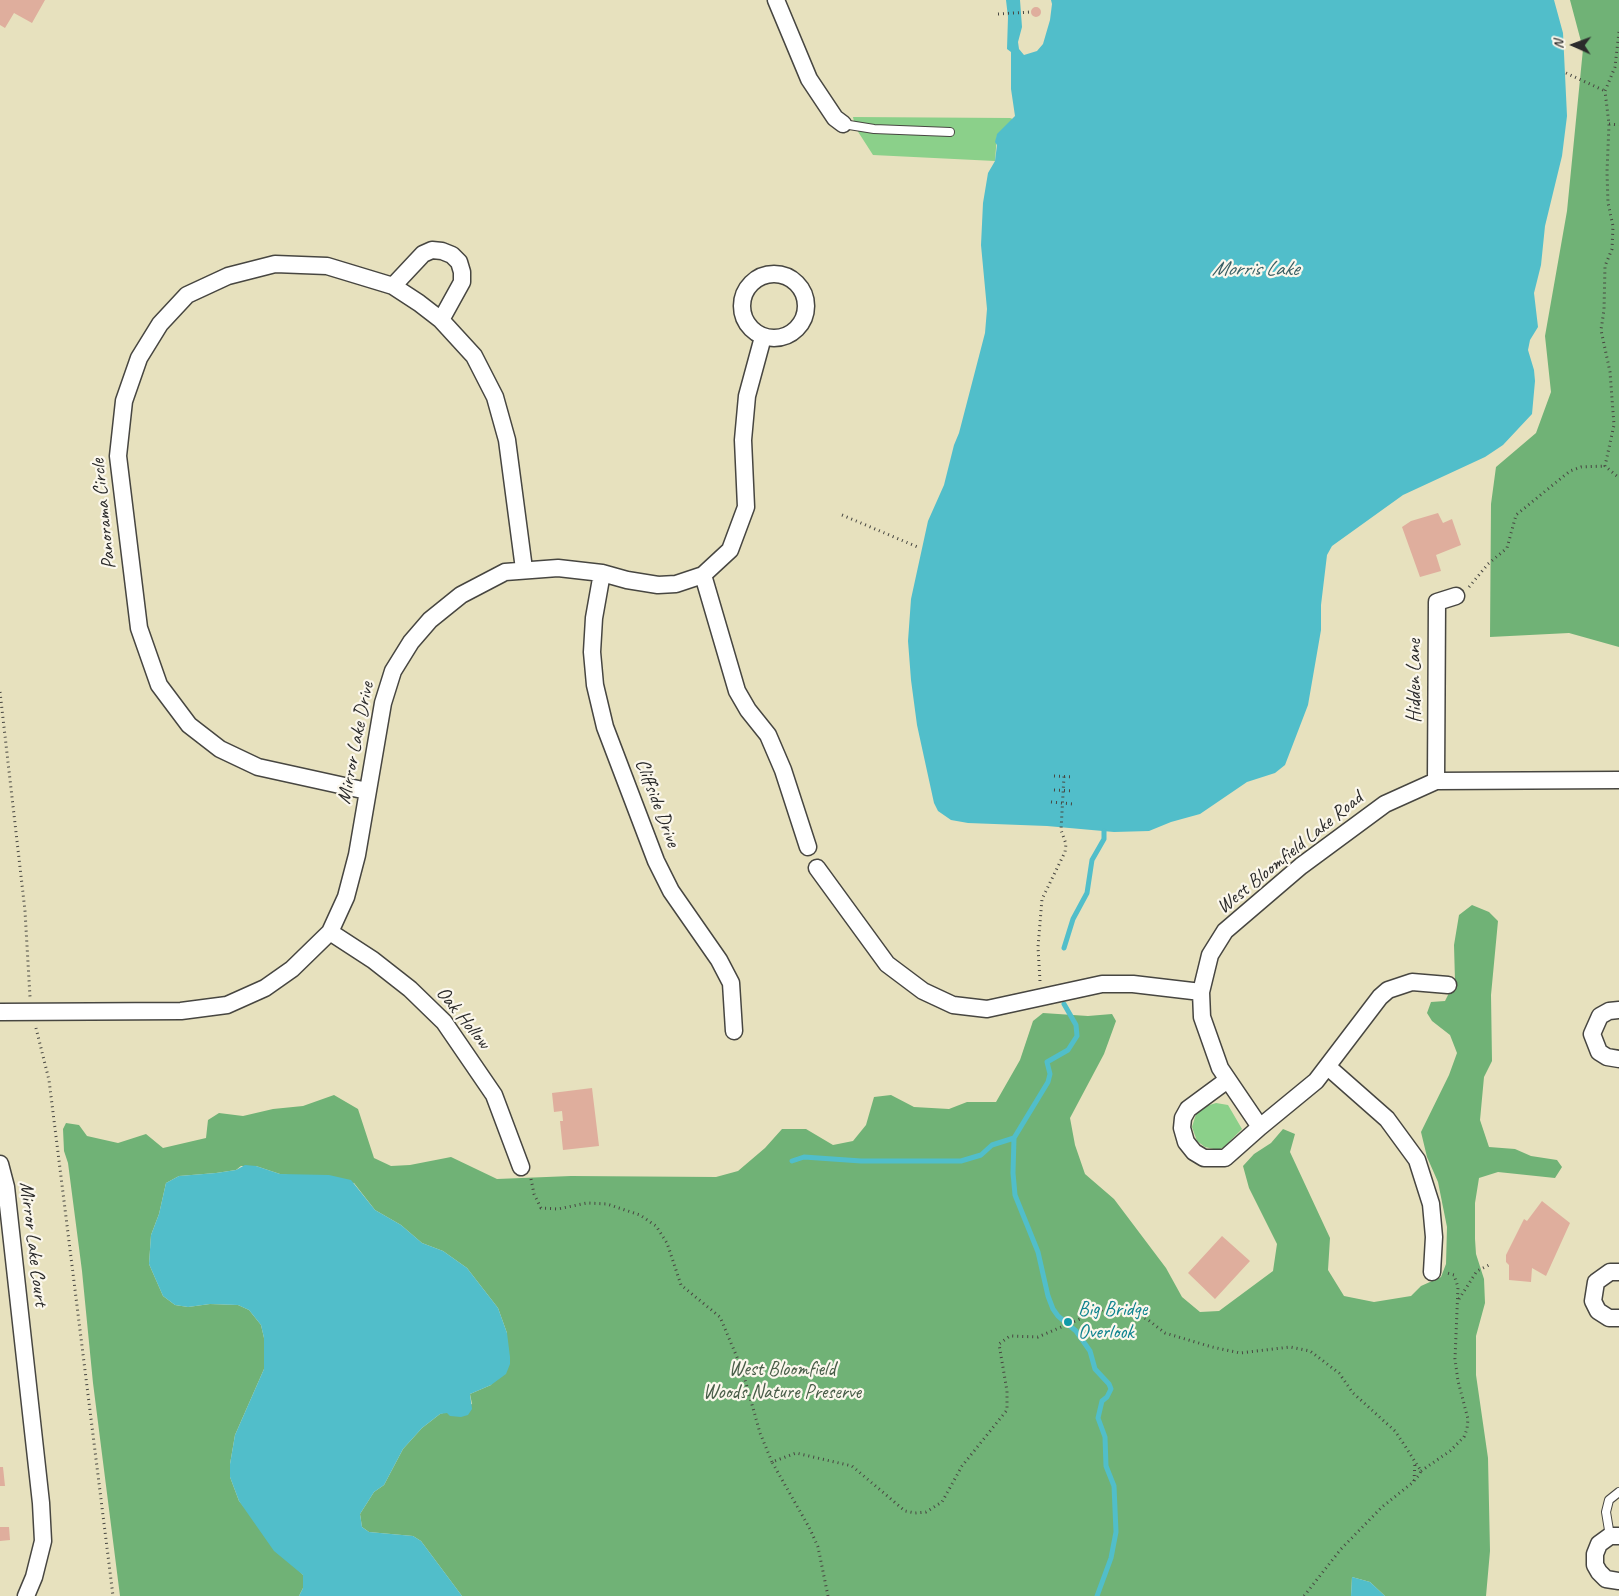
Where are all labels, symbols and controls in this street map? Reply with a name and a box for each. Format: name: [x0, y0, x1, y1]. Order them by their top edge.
north arrow: [1549, 20, 1599, 70]
text: N: [1550, 40, 1567, 49]
water label: Morris Lake: [1212, 256, 1298, 282]
street label: Panorama Circle: [86, 458, 122, 570]
street label: Hidden Lane: [1403, 639, 1427, 723]
street label: Mirror Lake Drive: [332, 680, 380, 806]
street label: Cliffside Drive: [629, 756, 685, 850]
street label: West Bloomfield Lake Road: [1212, 787, 1368, 919]
street label: Oak Hollow: [431, 982, 495, 1054]
street label: Mirror Lake Court: [13, 1180, 53, 1308]
place label: Big Bridge Overlook: [1078, 1298, 1147, 1345]
marker: Big Bridge Overlook: [1062, 1316, 1074, 1328]
park label: West Bloomfield Woods Nature Preserve: [703, 1358, 861, 1405]

